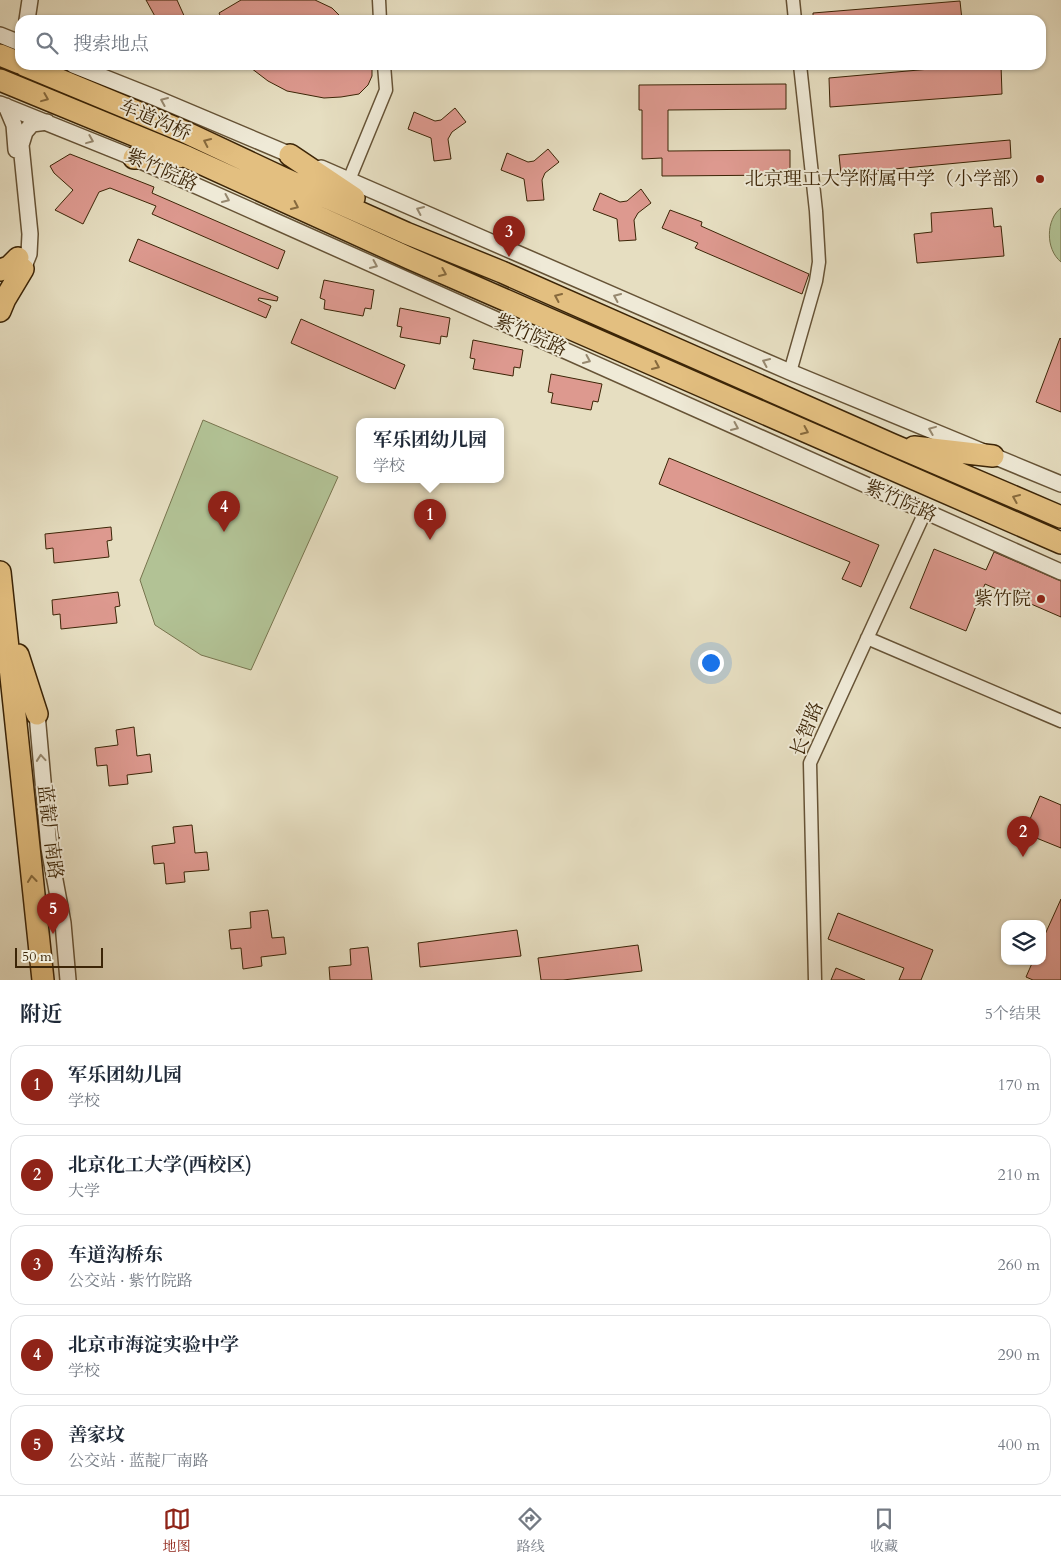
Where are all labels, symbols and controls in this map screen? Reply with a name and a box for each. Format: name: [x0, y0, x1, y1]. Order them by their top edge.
search box: [15, 15, 1046, 70]
icon: search: [33, 29, 61, 57]
text: 搜索地点: [73, 31, 149, 57]
one-way arrow: [40, 92, 49, 103]
street label: 车道沟桥: [115, 93, 195, 147]
one-way arrow: [160, 97, 169, 107]
one-way arrow: [85, 134, 94, 144]
one-way arrow: [204, 139, 213, 149]
street label: 紫竹院路: [122, 143, 202, 197]
place label: 北京理工大学附属中学（小学部）: [745, 166, 1030, 192]
marker: 北京理工大学附属中学（小学部）: [1034, 173, 1046, 185]
one-way arrow: [221, 192, 230, 203]
one-way arrow: [290, 200, 299, 210]
one-way arrow: [416, 206, 425, 217]
pin: 3: [493, 216, 525, 257]
one-way arrow: [369, 259, 378, 270]
one-way arrow: [438, 266, 447, 277]
one-way arrow: [613, 292, 622, 303]
one-way arrow: [554, 293, 563, 304]
street label: 紫竹院路: [491, 308, 571, 362]
one-way arrow: [582, 354, 591, 365]
one-way arrow: [762, 357, 771, 368]
one-way arrow: [651, 359, 660, 370]
popup: [356, 418, 504, 483]
one-way arrow: [730, 420, 739, 431]
one-way arrow: [800, 425, 809, 436]
one-way arrow: [928, 426, 937, 437]
text: 军乐团幼儿园: [373, 427, 487, 453]
text: 学校: [373, 455, 405, 477]
street label: 紫竹院路: [861, 474, 941, 528]
pin: 4: [208, 491, 240, 532]
one-way arrow: [1012, 493, 1021, 504]
pin: 1: [414, 499, 446, 540]
place label: 紫竹院: [974, 586, 1031, 612]
marker: 紫竹院: [1035, 593, 1047, 605]
your location: [698, 650, 724, 676]
street label: 长智路: [784, 698, 830, 760]
one-way arrow: [36, 754, 47, 762]
street label: 蓝靛厂南路: [31, 783, 69, 881]
pin: 2: [1007, 816, 1039, 857]
one-way arrow: [27, 875, 38, 883]
pin: 5: [37, 893, 69, 934]
map controls: [1001, 920, 1046, 965]
button: layers: [1001, 920, 1046, 965]
scale bar: [15, 945, 102, 968]
text: 50 m: [22, 947, 52, 966]
text: 附近: [20, 1000, 62, 1029]
text: 5个结果: [985, 1003, 1041, 1025]
text: 军乐团幼儿园: [68, 1062, 182, 1088]
text: 1: [33, 1074, 41, 1096]
text: 170 m: [998, 1074, 1040, 1096]
text: 学校: [68, 1090, 100, 1112]
text: 北京化工大学(西校区): [68, 1152, 252, 1178]
text: 2: [33, 1164, 41, 1186]
text: 210 m: [998, 1164, 1040, 1186]
text: 大学: [68, 1180, 100, 1202]
text: 车道沟桥东: [68, 1242, 163, 1268]
text: 3: [33, 1254, 41, 1276]
text: 260 m: [998, 1254, 1040, 1276]
text: 公交站 · 紫竹院路: [68, 1270, 193, 1292]
text: 北京市海淀实验中学: [68, 1332, 239, 1358]
text: 4: [33, 1344, 41, 1366]
text: 290 m: [998, 1344, 1040, 1366]
text: 学校: [68, 1360, 100, 1382]
text: 善家坟: [68, 1422, 125, 1448]
text: 5: [33, 1434, 41, 1456]
text: 400 m: [998, 1434, 1040, 1456]
text: 公交站 · 蓝靛厂南路: [68, 1450, 209, 1472]
tab: 地图: [163, 1505, 191, 1556]
tab: 路线: [516, 1505, 544, 1556]
tab: 收藏: [870, 1505, 898, 1556]

